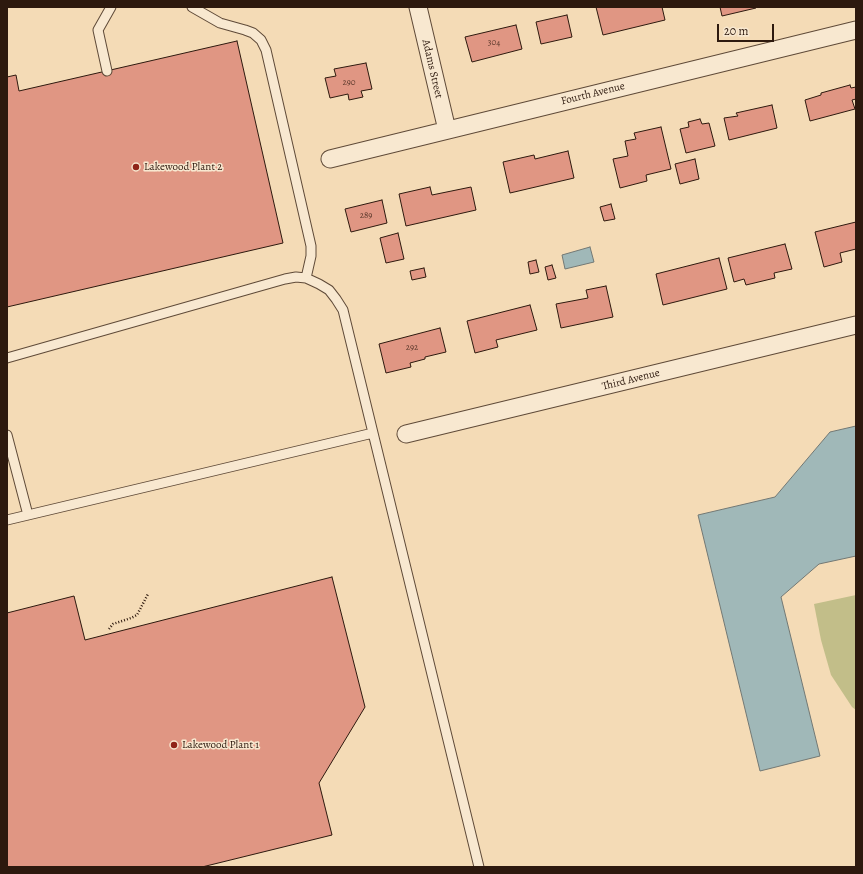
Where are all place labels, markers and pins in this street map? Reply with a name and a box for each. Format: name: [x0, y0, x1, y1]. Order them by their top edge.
place label: Lakewood Plant 2: [144, 160, 222, 174]
marker: Lakewood Plant 2: [131, 162, 141, 172]
place label: Lakewood Plant 1: [182, 738, 259, 752]
marker: Lakewood Plant 1: [169, 740, 179, 750]

